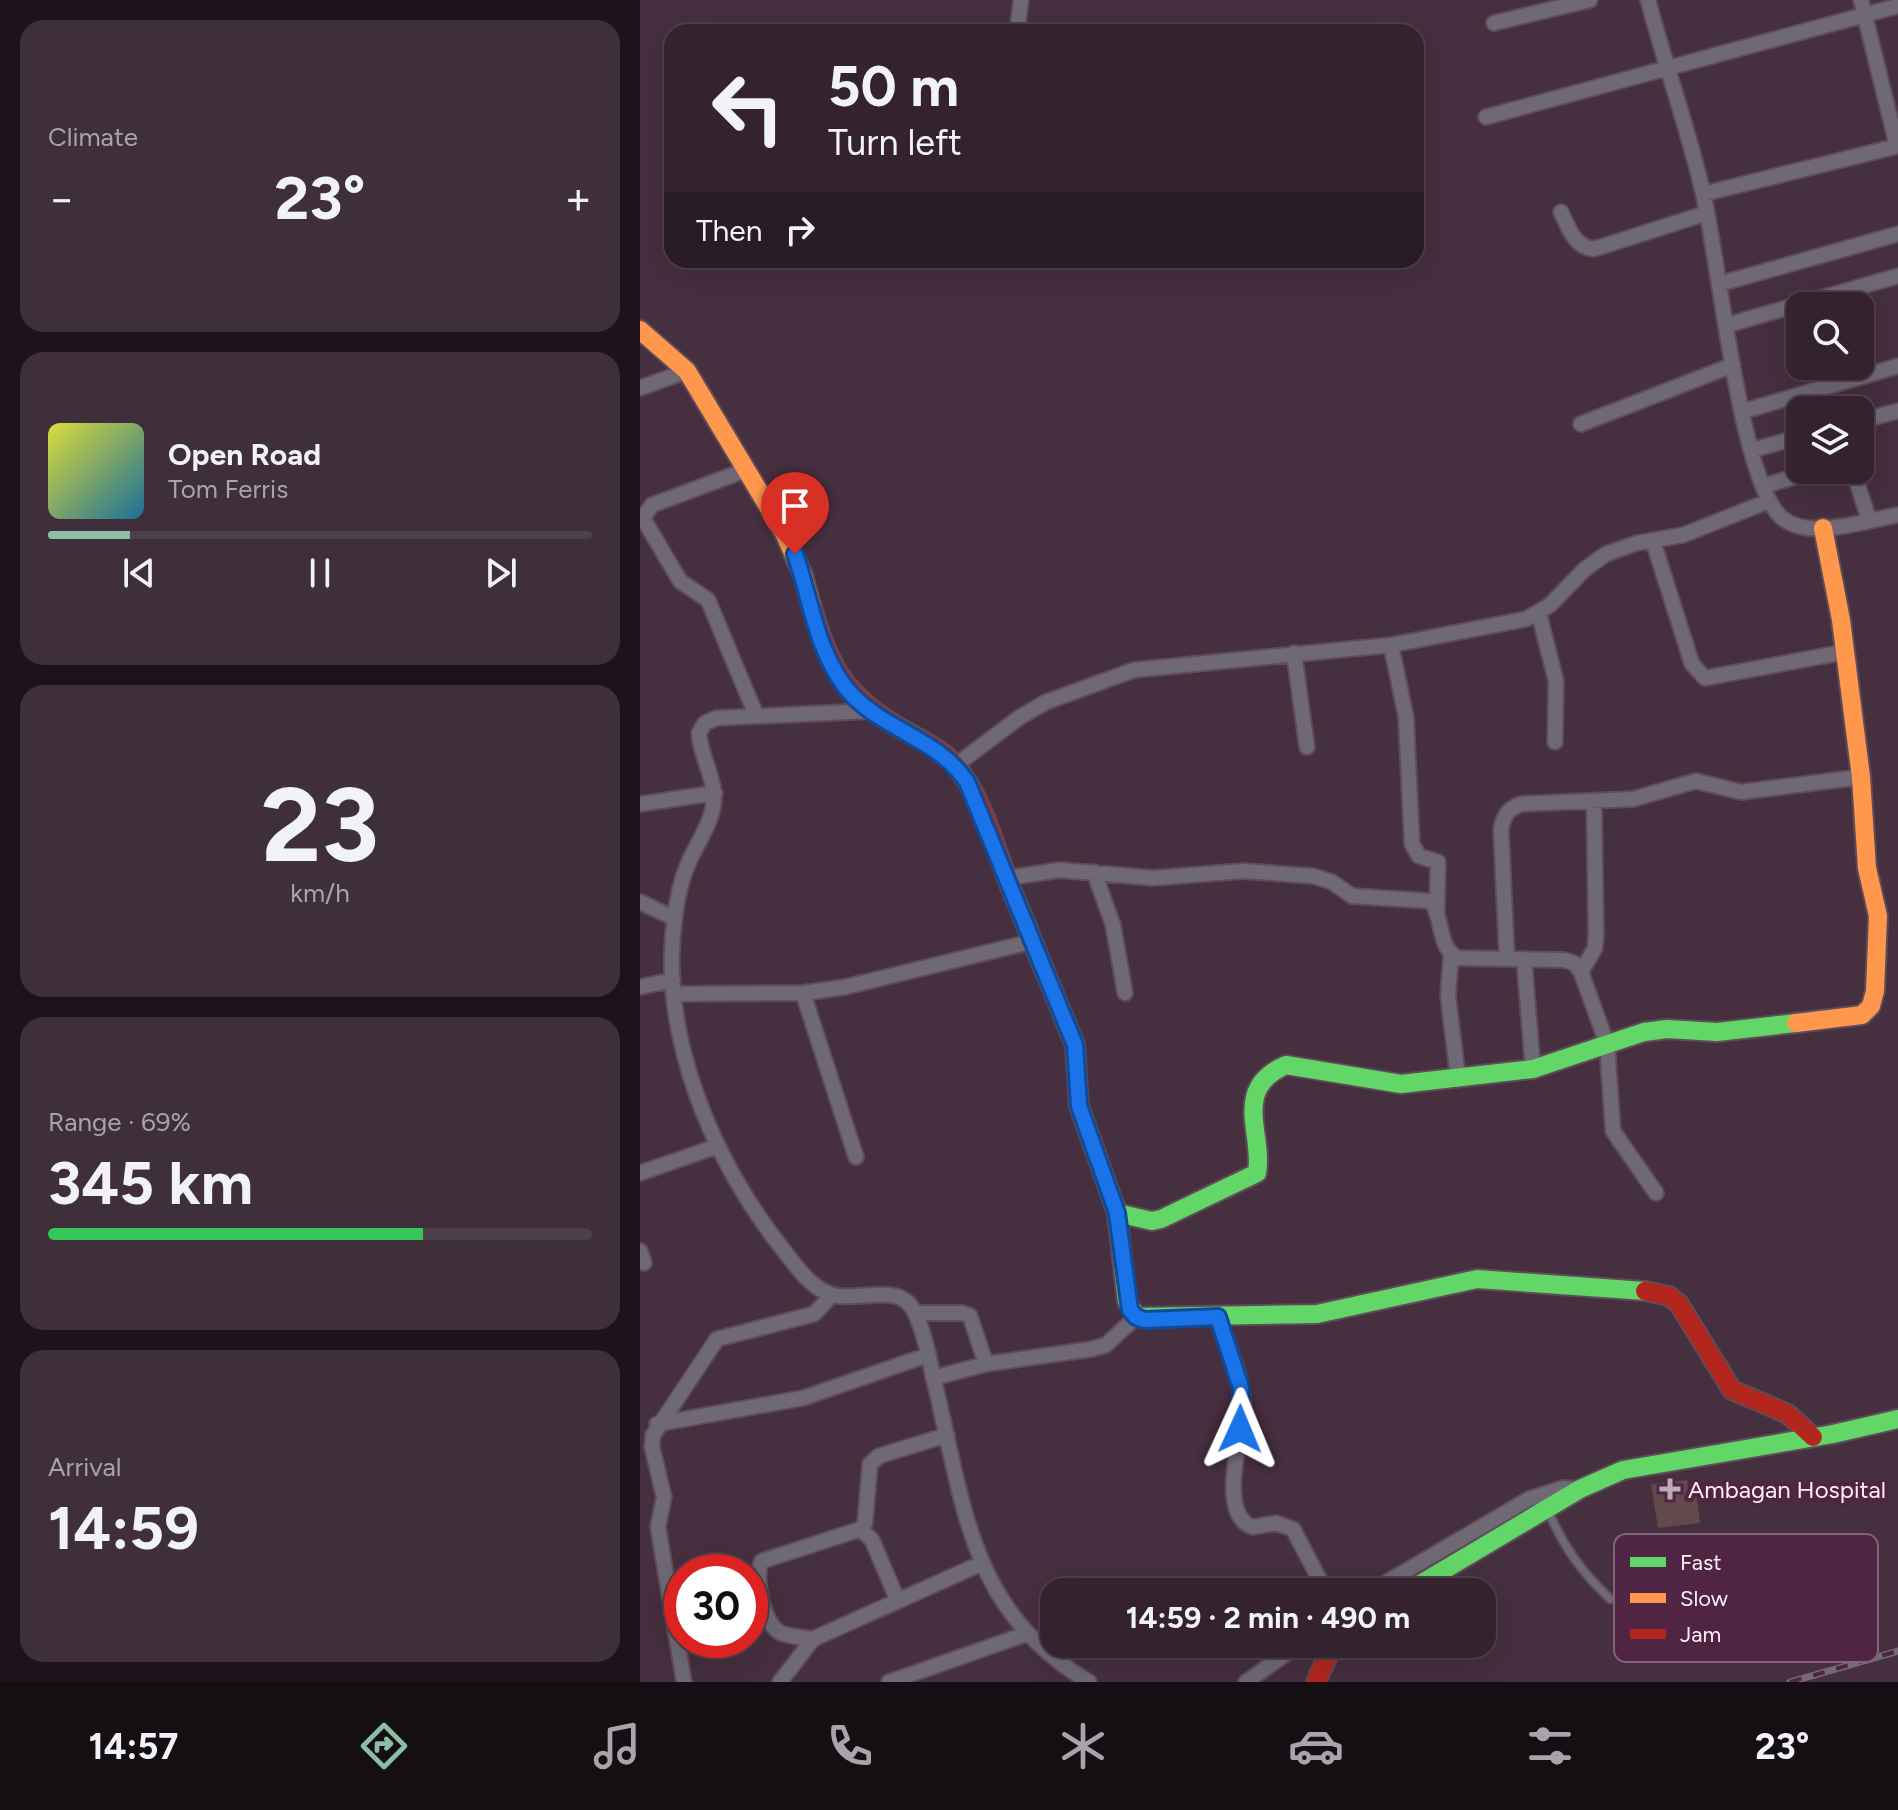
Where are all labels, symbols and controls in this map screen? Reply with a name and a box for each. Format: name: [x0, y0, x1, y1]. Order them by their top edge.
text: 50 m: [828, 53, 959, 120]
icon: left: [696, 56, 800, 160]
text: Climate: [48, 121, 138, 153]
text: Turn left: [828, 121, 962, 164]
text: 23°: [275, 162, 365, 234]
text: −: [48, 172, 75, 225]
text: +: [565, 172, 592, 225]
icon: right: [778, 208, 822, 252]
text: Then: [696, 212, 762, 249]
map controls: [1786, 292, 1874, 484]
button: search: [1786, 292, 1874, 380]
button: layers: [1786, 396, 1874, 484]
text: Open Road: [168, 436, 321, 473]
pin: [761, 472, 829, 554]
text: Tom Ferris: [168, 473, 288, 505]
icon: arrive: [773, 484, 817, 528]
icon: previous: [117, 551, 161, 595]
icon: pause: [298, 551, 342, 595]
icon: next: [479, 551, 523, 595]
text: 23: [261, 762, 379, 887]
text: km/h: [290, 877, 350, 909]
text: Range · 69%: [48, 1106, 191, 1138]
text: 345 km: [48, 1147, 253, 1219]
position arrow: [1198, 1387, 1282, 1471]
text: Arrival: [48, 1451, 121, 1483]
place label: Ambagan Hospital: [1688, 1475, 1886, 1504]
marker: Ambagan Hospital: [1659, 1478, 1681, 1500]
text: 14:59: [48, 1492, 199, 1564]
legend: [1614, 1534, 1878, 1662]
text: Fast: [1680, 1549, 1722, 1576]
speed limit sign: 30: [664, 1554, 768, 1658]
text: Slow: [1680, 1585, 1729, 1612]
text: 14:59 · 2 min · 490 m: [1126, 1599, 1410, 1636]
text: Jam: [1680, 1621, 1721, 1648]
icon: directions: [356, 1718, 412, 1774]
icon: music: [589, 1718, 645, 1774]
icon: phone: [822, 1718, 878, 1774]
icon: climate: [1055, 1718, 1111, 1774]
icon: car: [1288, 1718, 1344, 1774]
icon: filters: [1522, 1718, 1578, 1774]
text: 14:57: [89, 1725, 178, 1768]
text: 23°: [1755, 1725, 1809, 1768]

